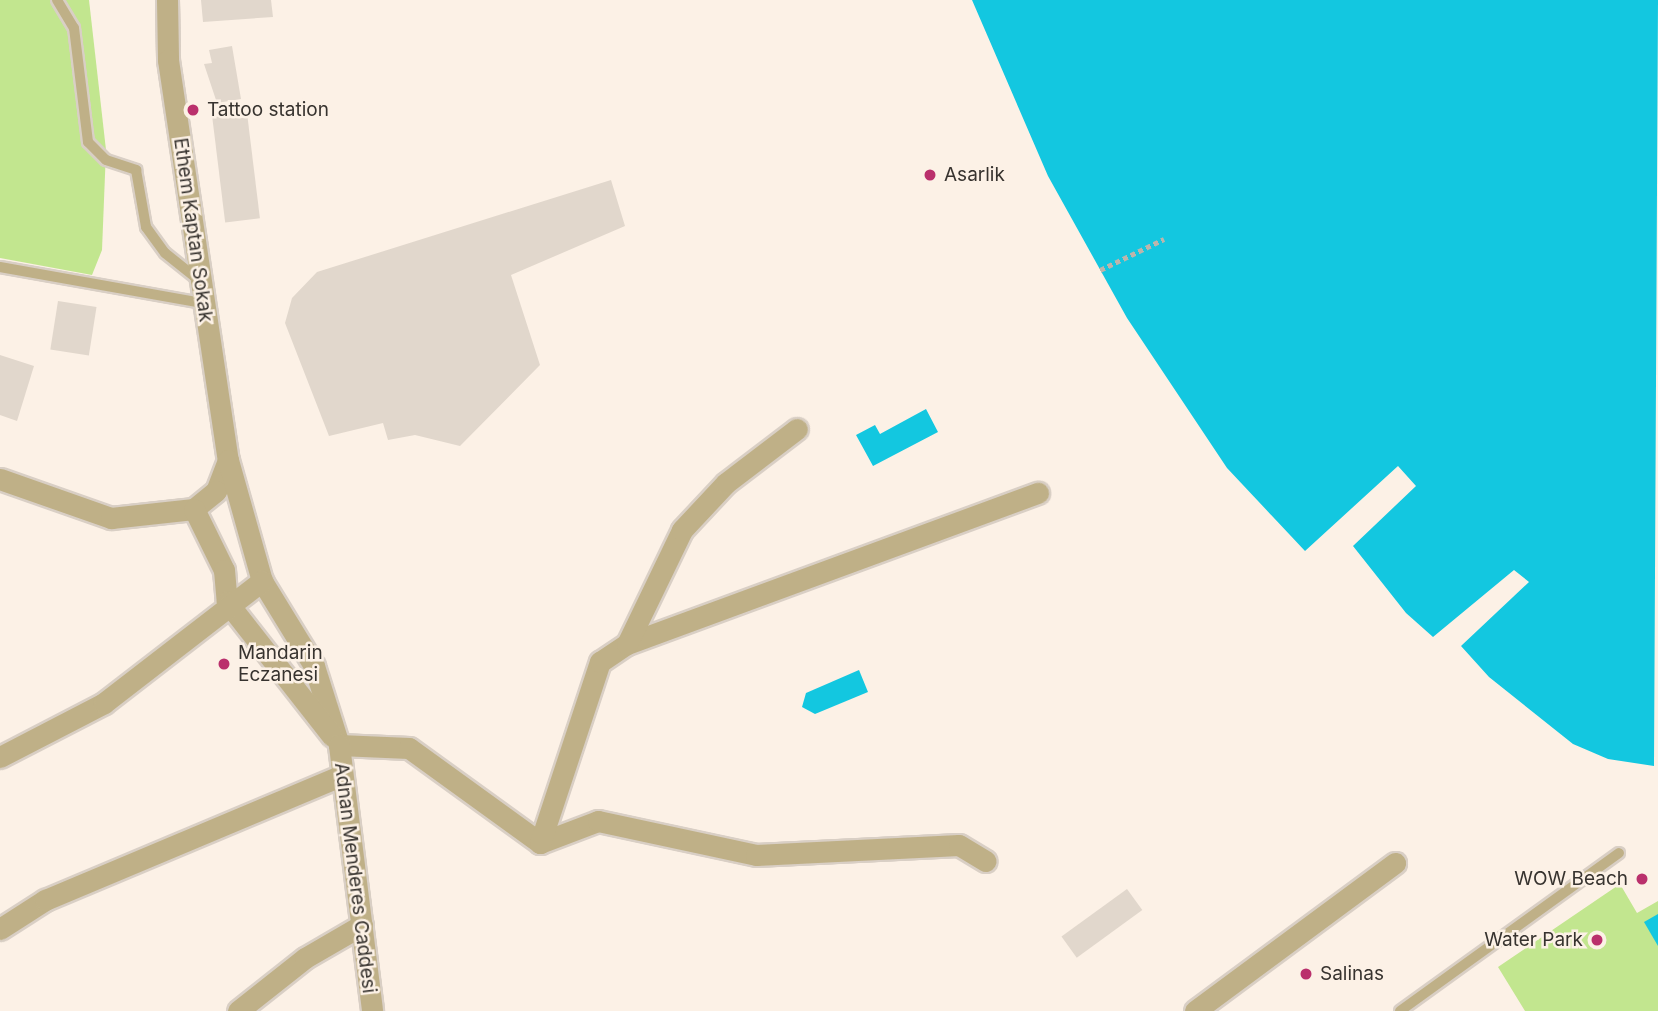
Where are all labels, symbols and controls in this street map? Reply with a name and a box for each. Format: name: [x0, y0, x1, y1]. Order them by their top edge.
place label: Tattoo station: [207, 99, 329, 121]
marker: Tattoo station: [185, 102, 201, 118]
street label: Ethem Kaptan Sokak: [169, 136, 217, 324]
place label: Asarlik: [944, 164, 1005, 186]
marker: Asarlik: [922, 167, 938, 183]
place label: Mandarin Eczanesi: [238, 642, 323, 686]
marker: Mandarin Eczanesi: [216, 656, 232, 672]
street label: Adnan Menderes Caddesi: [330, 761, 380, 995]
place label: WOW Beach: [1514, 868, 1628, 890]
marker: WOW Beach: [1634, 871, 1650, 887]
place label: Water Park: [1484, 929, 1583, 951]
marker: Water Park: [1589, 932, 1605, 948]
place label: Salinas: [1320, 963, 1384, 985]
marker: Salinas: [1298, 966, 1314, 982]

